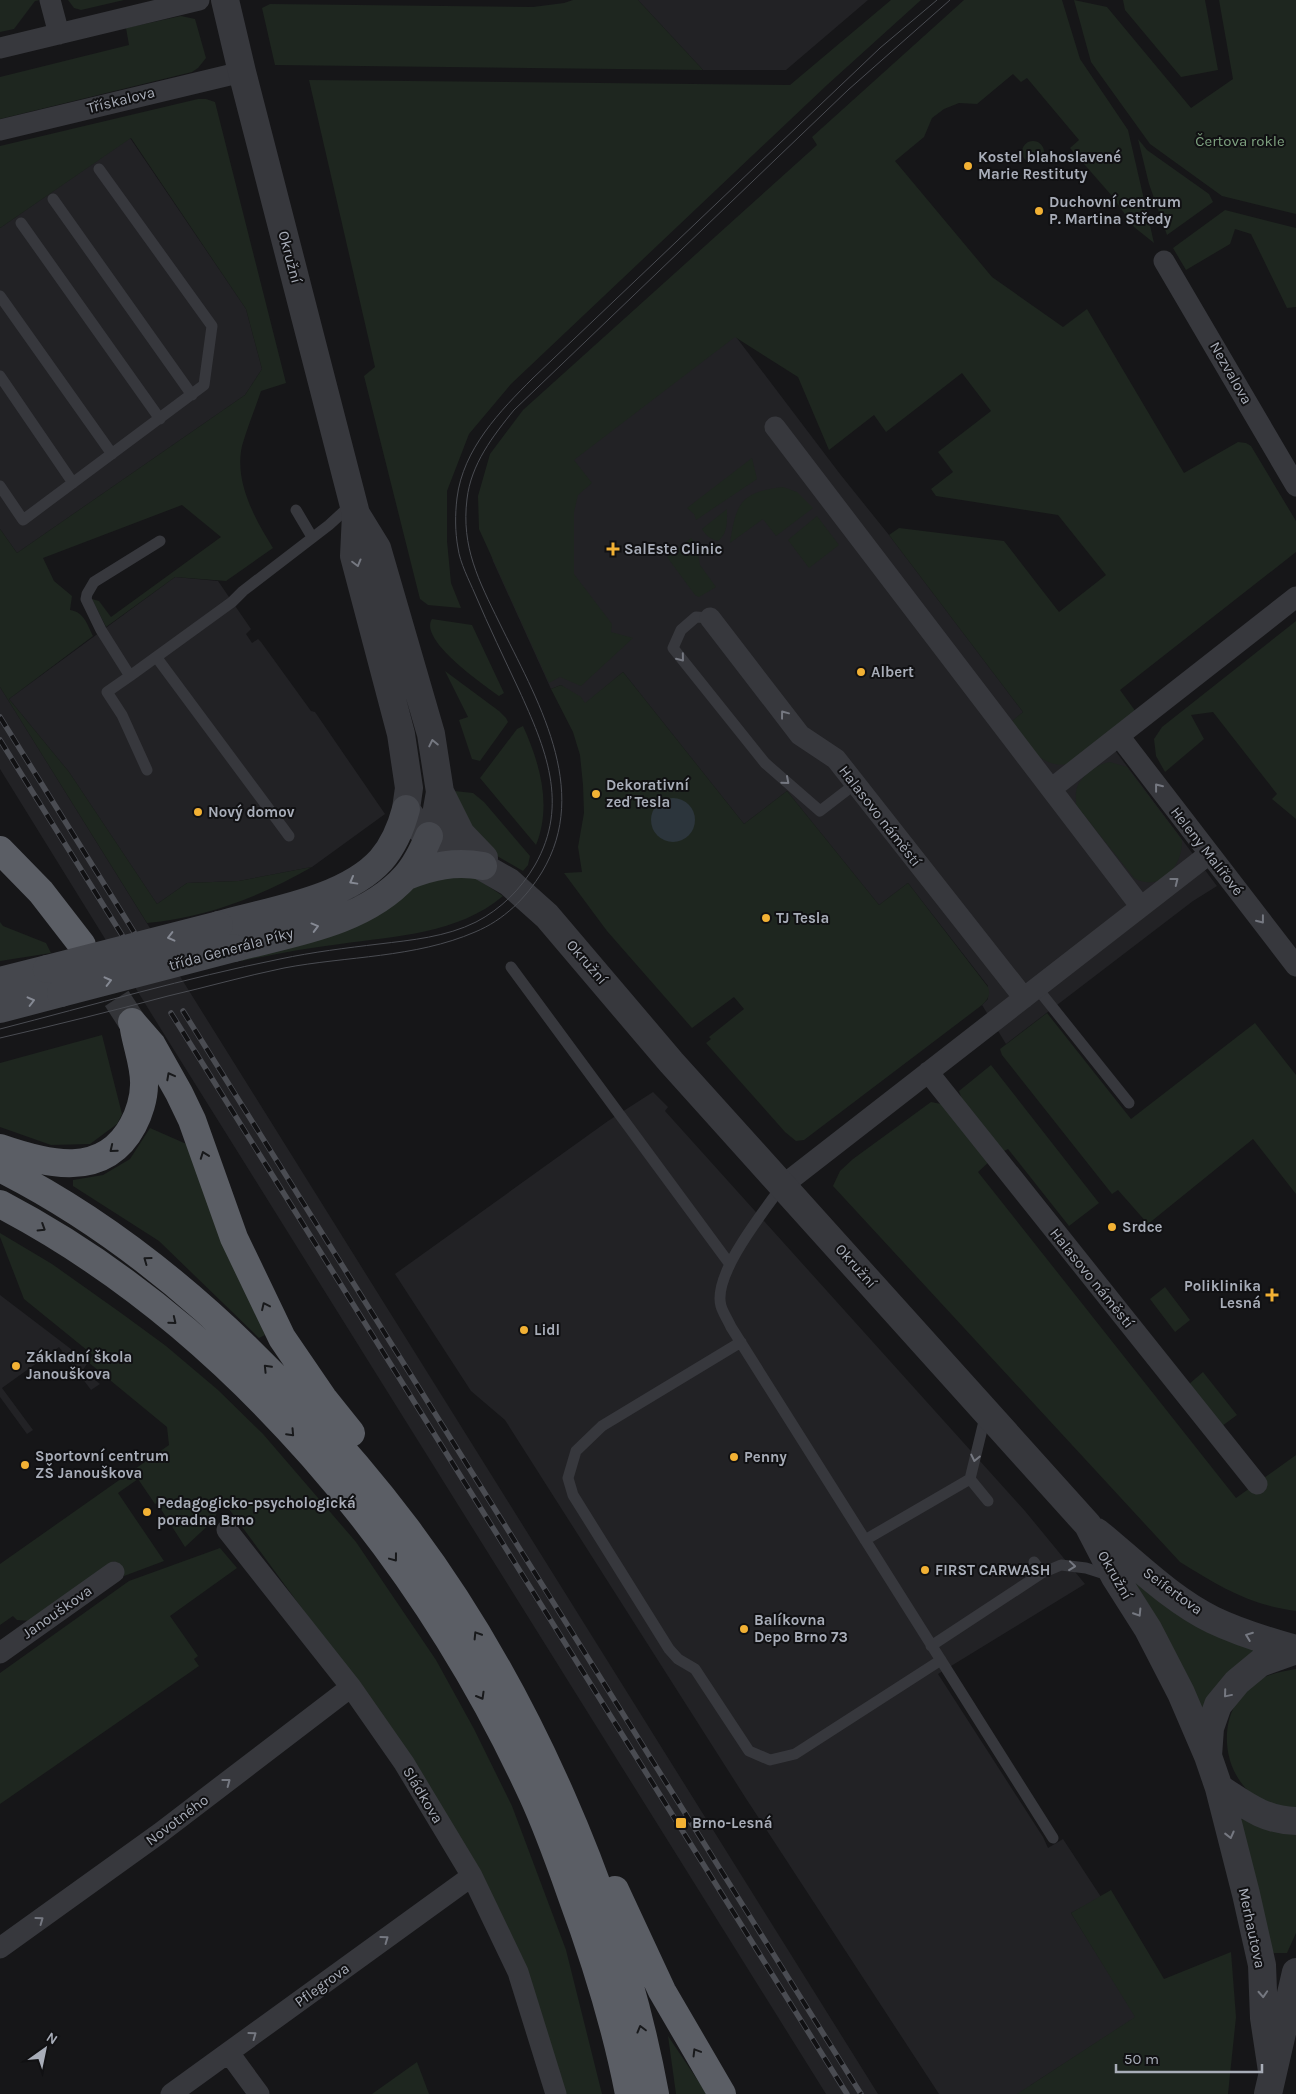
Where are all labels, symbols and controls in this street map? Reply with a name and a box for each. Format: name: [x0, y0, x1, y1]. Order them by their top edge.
street label: Třískalova: [85, 83, 157, 117]
park label: Čertova rokle: [1195, 132, 1285, 150]
place label: Kostel blahoslavené Marie Restituty: [978, 148, 1121, 183]
marker: Kostel blahoslavené Marie Restituty: [962, 160, 974, 172]
place label: Duchovní centrum P. Martina Středy: [1049, 193, 1181, 228]
marker: Duchovní centrum P. Martina Středy: [1033, 205, 1045, 217]
street label: Okružní: [274, 229, 306, 286]
street label: Nezvalova: [1206, 339, 1256, 407]
place label: SalEste Clinic: [624, 540, 723, 558]
marker: SalEste Clinic: [606, 542, 620, 556]
one-way arrow: [351, 558, 361, 566]
one-way arrow: [675, 652, 683, 661]
place label: Albert: [871, 663, 914, 681]
marker: Albert: [855, 666, 867, 678]
one-way arrow: [781, 711, 789, 720]
one-way arrow: [428, 739, 439, 748]
street label: Halasovo náměstí: [835, 762, 925, 870]
one-way arrow: [780, 775, 789, 784]
place label: Dekorativní zeď Tesla: [606, 776, 690, 811]
one-way arrow: [1155, 784, 1164, 793]
marker: Dekorativní zeď Tesla: [590, 788, 602, 800]
place label: Nový domov: [208, 803, 295, 821]
street label: Heleny Malířové: [1167, 803, 1247, 899]
marker: Nový domov: [192, 806, 204, 818]
one-way arrow: [349, 875, 358, 885]
one-way arrow: [1169, 878, 1178, 886]
place label: TJ Tesla: [776, 909, 829, 927]
marker: TJ Tesla: [760, 912, 772, 924]
one-way arrow: [1255, 914, 1263, 923]
one-way arrow: [311, 922, 320, 933]
street label: třída Generála Píky: [167, 924, 295, 974]
one-way arrow: [167, 931, 176, 942]
street label: Okružní: [563, 936, 612, 988]
one-way arrow: [104, 976, 113, 987]
one-way arrow: [26, 996, 35, 1007]
one-way arrow: [167, 1072, 177, 1081]
one-way arrow: [109, 1143, 118, 1152]
one-way arrow: [200, 1151, 210, 1160]
place label: Srdce: [1122, 1218, 1163, 1236]
marker: Srdce: [1106, 1221, 1118, 1233]
one-way arrow: [37, 1222, 46, 1232]
street label: Halasovo náměstí: [1046, 1224, 1138, 1332]
street label: Okružní: [831, 1240, 881, 1292]
one-way arrow: [143, 1257, 153, 1266]
place label: Poliklinika Lesná: [1184, 1277, 1261, 1312]
marker: Poliklinika Lesná: [1265, 1288, 1279, 1302]
one-way arrow: [261, 1302, 272, 1311]
one-way arrow: [167, 1316, 176, 1324]
place label: Lidl: [534, 1321, 560, 1339]
marker: Lidl: [518, 1324, 530, 1336]
place label: Základní škola Janouškova: [26, 1348, 132, 1383]
marker: Základní škola Janouškova: [10, 1360, 22, 1372]
one-way arrow: [264, 1365, 273, 1374]
one-way arrow: [285, 1427, 294, 1436]
place label: Sportovní centrum ZŠ Janouškova: [35, 1447, 169, 1482]
place label: Penny: [744, 1448, 787, 1466]
marker: Penny: [728, 1451, 740, 1463]
one-way arrow: [970, 1454, 980, 1463]
marker: Sportovní centrum ZŠ Janouškova: [19, 1459, 31, 1471]
place label: Pedagogicko-psychologická poradna Brno: [157, 1494, 356, 1529]
marker: Pedagogicko-psychologická poradna Brno: [141, 1506, 153, 1518]
street label: Okružní: [1094, 1547, 1136, 1603]
one-way arrow: [388, 1552, 396, 1561]
one-way arrow: [1068, 1560, 1076, 1571]
place label: FIRST CARWASH: [935, 1561, 1050, 1579]
street label: Seifertova: [1140, 1563, 1206, 1619]
marker: FIRST CARWASH: [919, 1564, 931, 1576]
street label: Janouškova: [19, 1581, 95, 1643]
one-way arrow: [1131, 1608, 1141, 1617]
place label: Balíkovna Depo Brno 73: [754, 1611, 848, 1646]
marker: Balíkovna Depo Brno 73: [738, 1623, 750, 1635]
one-way arrow: [474, 1631, 483, 1640]
one-way arrow: [1245, 1631, 1254, 1642]
one-way arrow: [1224, 1688, 1233, 1697]
one-way arrow: [474, 1690, 484, 1699]
street label: Sládkova: [399, 1763, 447, 1827]
one-way arrow: [221, 1779, 231, 1788]
street label: Novotného: [142, 1791, 212, 1849]
place label: Brno-Lesná: [692, 1814, 772, 1832]
marker: Brno-Lesná: [674, 1816, 688, 1830]
one-way arrow: [1225, 1831, 1235, 1839]
street label: Merhautova: [1235, 1886, 1269, 1970]
one-way arrow: [34, 1917, 43, 1926]
one-way arrow: [379, 1937, 388, 1945]
street label: Pflegrova: [291, 1959, 353, 2011]
one-way arrow: [1258, 1990, 1269, 1998]
north arrow: [20, 2024, 70, 2074]
one-way arrow: [636, 2026, 646, 2034]
text: N: [43, 2029, 61, 2048]
one-way arrow: [247, 2032, 257, 2041]
scale bar: [1116, 2042, 1262, 2074]
one-way arrow: [693, 2049, 703, 2058]
text: 50 m: [1124, 2050, 1159, 2068]

